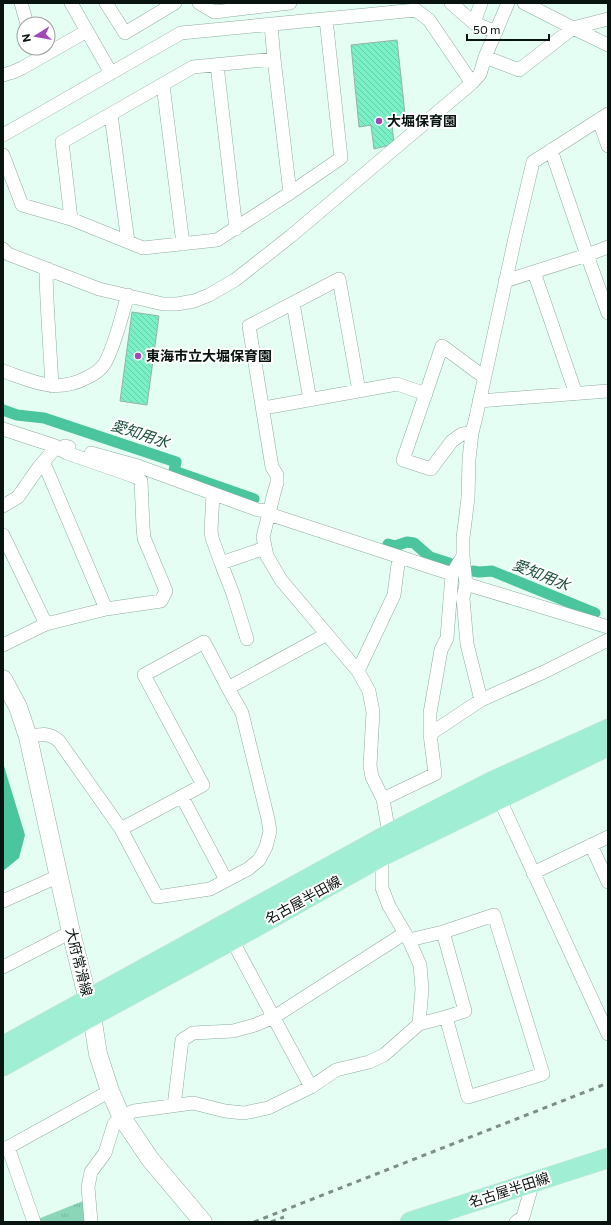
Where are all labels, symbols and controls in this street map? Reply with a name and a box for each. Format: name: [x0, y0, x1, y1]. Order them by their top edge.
north arrow: [16, 16, 56, 56]
scale bar: [467, 16, 549, 42]
text: 50 m: [473, 22, 501, 36]
text: N: [19, 33, 33, 43]
place label: 大堀保育園: [387, 112, 457, 129]
marker: 大堀保育園: [374, 116, 384, 126]
place label: 東海市立大堀保育園: [146, 347, 272, 364]
marker: 東海市立大堀保育園: [133, 351, 143, 361]
water label: 愛知用水: [109, 415, 174, 451]
water label: 愛知用水: [510, 554, 574, 594]
street label: 名古屋半田線: [262, 872, 344, 927]
street label: 大府常滑線: [63, 926, 96, 998]
street label: 名古屋半田線: [466, 1168, 551, 1211]

